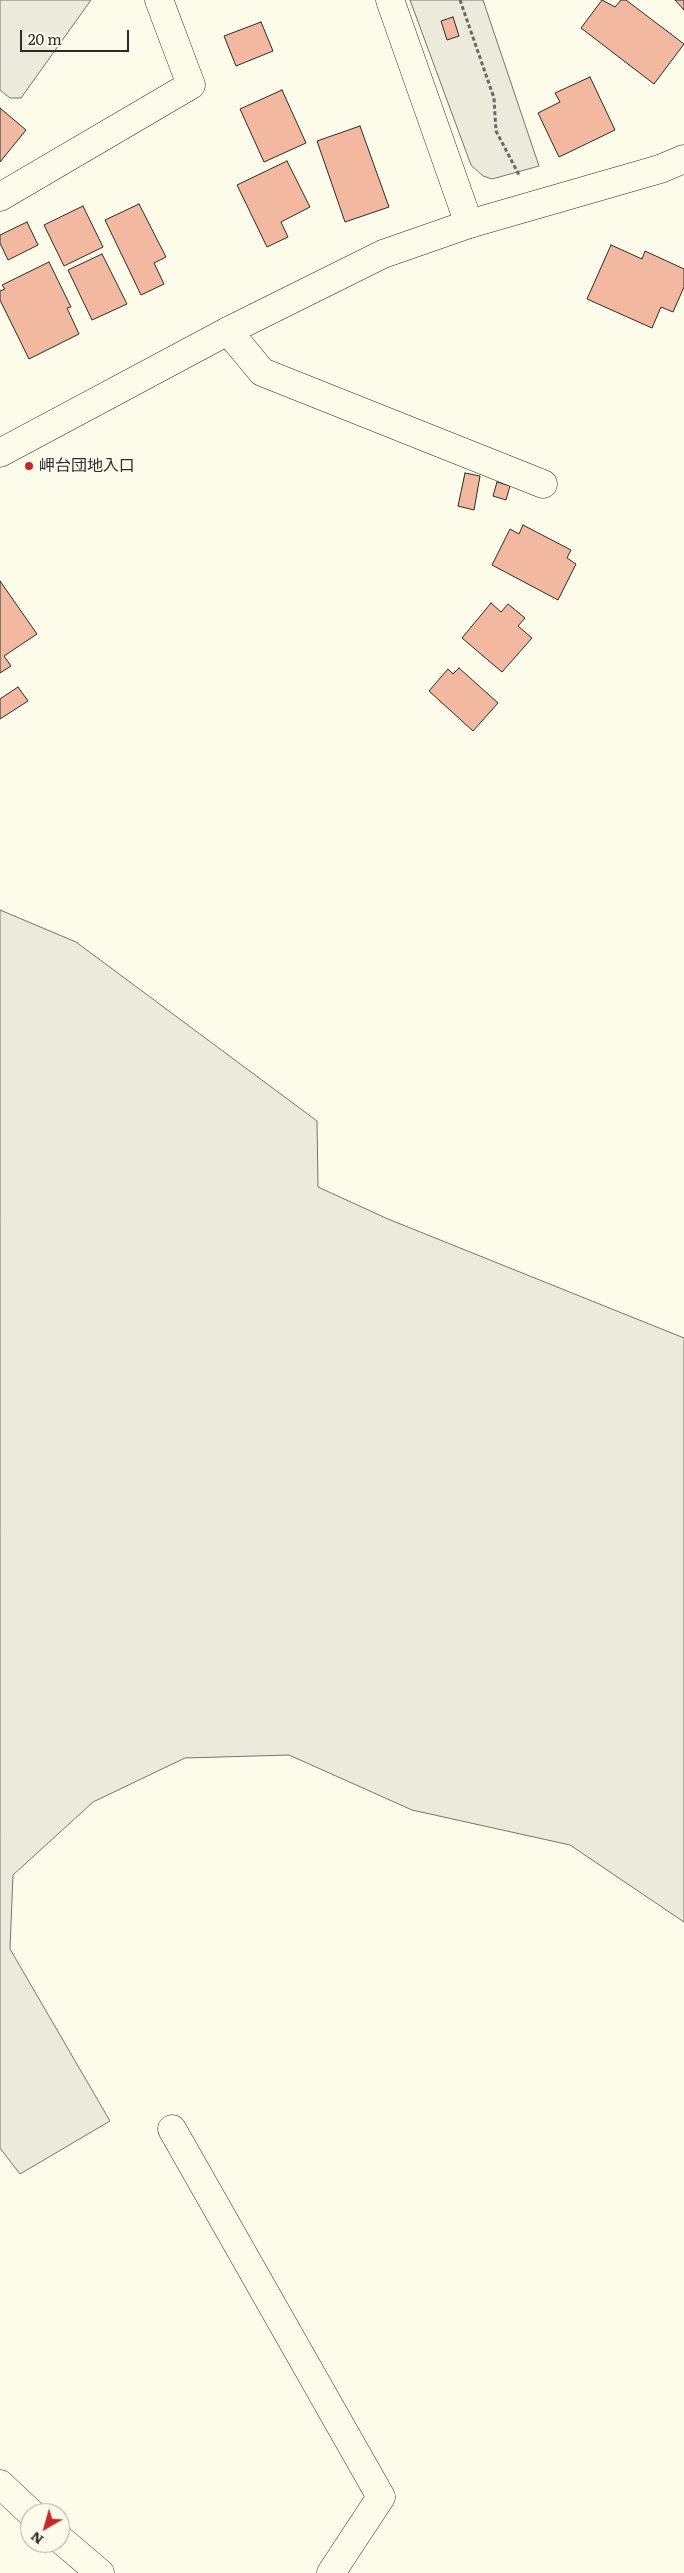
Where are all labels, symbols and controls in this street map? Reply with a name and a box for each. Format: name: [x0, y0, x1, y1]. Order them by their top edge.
scale bar: [22, 20, 131, 52]
text: 20 m: [28, 27, 62, 50]
place label: 岬台団地入口: [39, 456, 135, 476]
marker: 岬台団地入口: [23, 460, 35, 472]
north arrow: [20, 2503, 70, 2553]
text: N: [26, 2528, 47, 2551]

